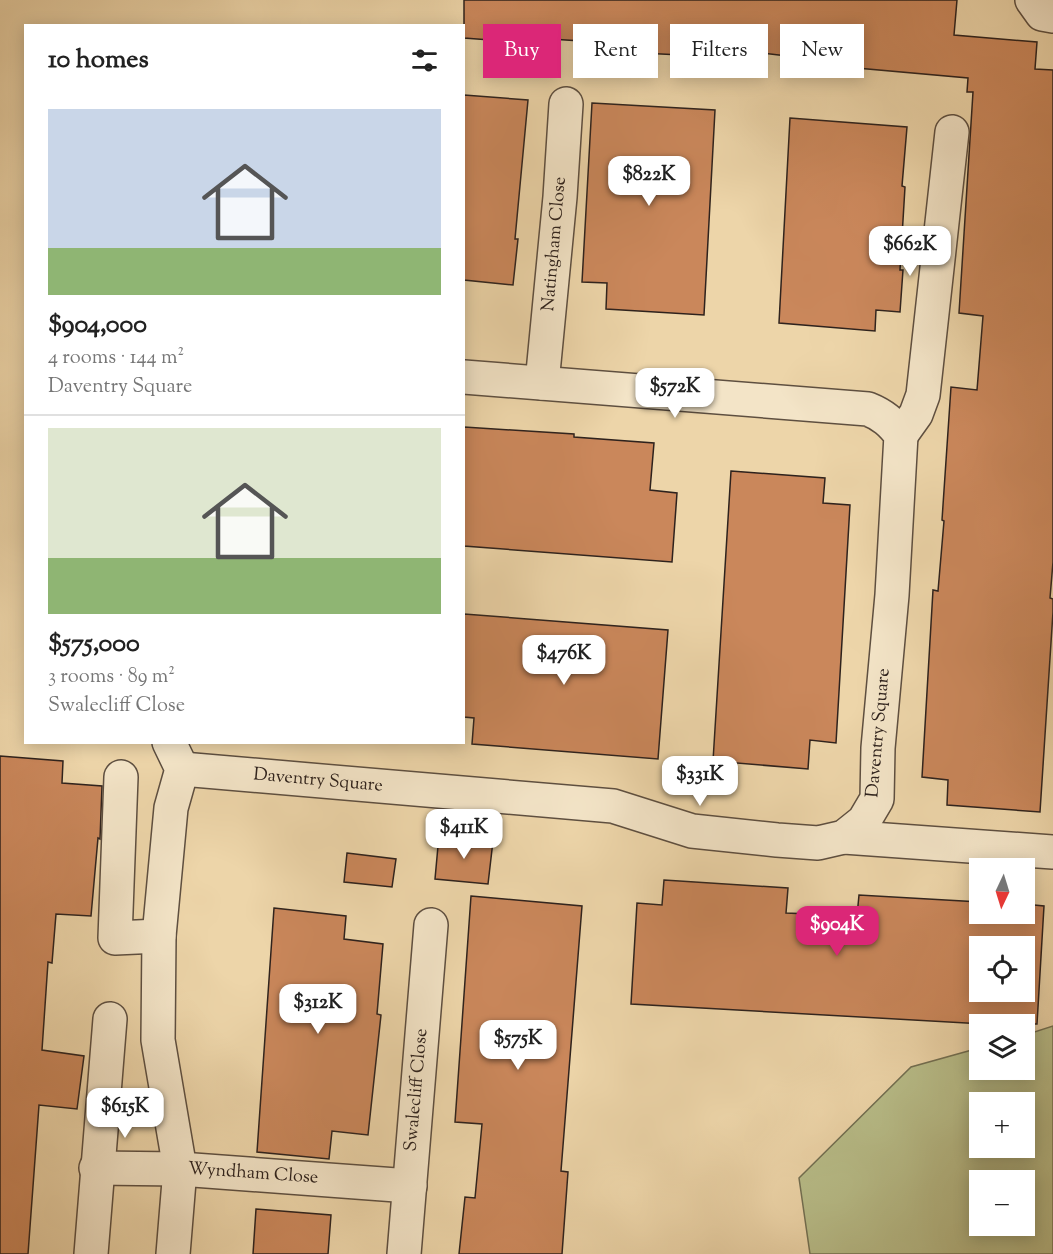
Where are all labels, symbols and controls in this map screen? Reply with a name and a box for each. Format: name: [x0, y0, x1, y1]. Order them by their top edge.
chip: Buy: [483, 24, 561, 78]
chip: Rent: [573, 24, 658, 78]
chip: Filters: [670, 24, 768, 78]
chip: New: [780, 24, 864, 78]
text: 10 homes: [48, 42, 149, 79]
icon: filters: [408, 44, 441, 77]
icon: home: [191, 148, 299, 256]
pin: $822K: [607, 156, 691, 207]
text: $822K: [622, 161, 676, 190]
street label: Natingham Close: [536, 176, 574, 312]
pin: $662K: [868, 226, 952, 277]
text: $662K: [883, 231, 937, 260]
text: $904,000: [48, 307, 147, 344]
text: 4 rooms · 144 m²: [48, 344, 184, 373]
pin: $572K: [633, 368, 717, 419]
text: Daventry Square: [48, 373, 192, 402]
text: $572K: [649, 373, 701, 402]
icon: home: [191, 467, 299, 575]
text: $575,000: [48, 626, 140, 663]
pin: $476K: [522, 635, 606, 686]
text: $476K: [536, 640, 592, 669]
text: 3 rooms · 89 m²: [48, 663, 175, 692]
street label: Daventry Square: [860, 667, 898, 799]
text: Swalecliff Close: [48, 692, 185, 721]
pin: $331K: [658, 756, 742, 807]
text: $331K: [676, 761, 724, 790]
street label: Daventry Square: [252, 762, 384, 800]
pin: $411K: [422, 809, 506, 860]
text: $411K: [440, 814, 488, 843]
north arrow: [969, 858, 1035, 924]
map controls: [969, 858, 1035, 1236]
pin: $904K: [795, 906, 879, 957]
text: $904K: [810, 911, 864, 940]
button: locate: [969, 936, 1035, 1002]
pin: $312K: [276, 984, 360, 1035]
text: $312K: [293, 989, 343, 1018]
button: layers: [969, 1014, 1035, 1080]
pin: $575K: [476, 1020, 560, 1071]
text: $575K: [494, 1025, 542, 1054]
street label: Swalecliff Close: [399, 1027, 435, 1153]
pin: $615K: [83, 1088, 167, 1139]
button: +: [969, 1092, 1035, 1158]
text: $615K: [101, 1093, 149, 1122]
street label: Wyndham Close: [187, 1156, 319, 1192]
button: −: [969, 1170, 1035, 1236]

